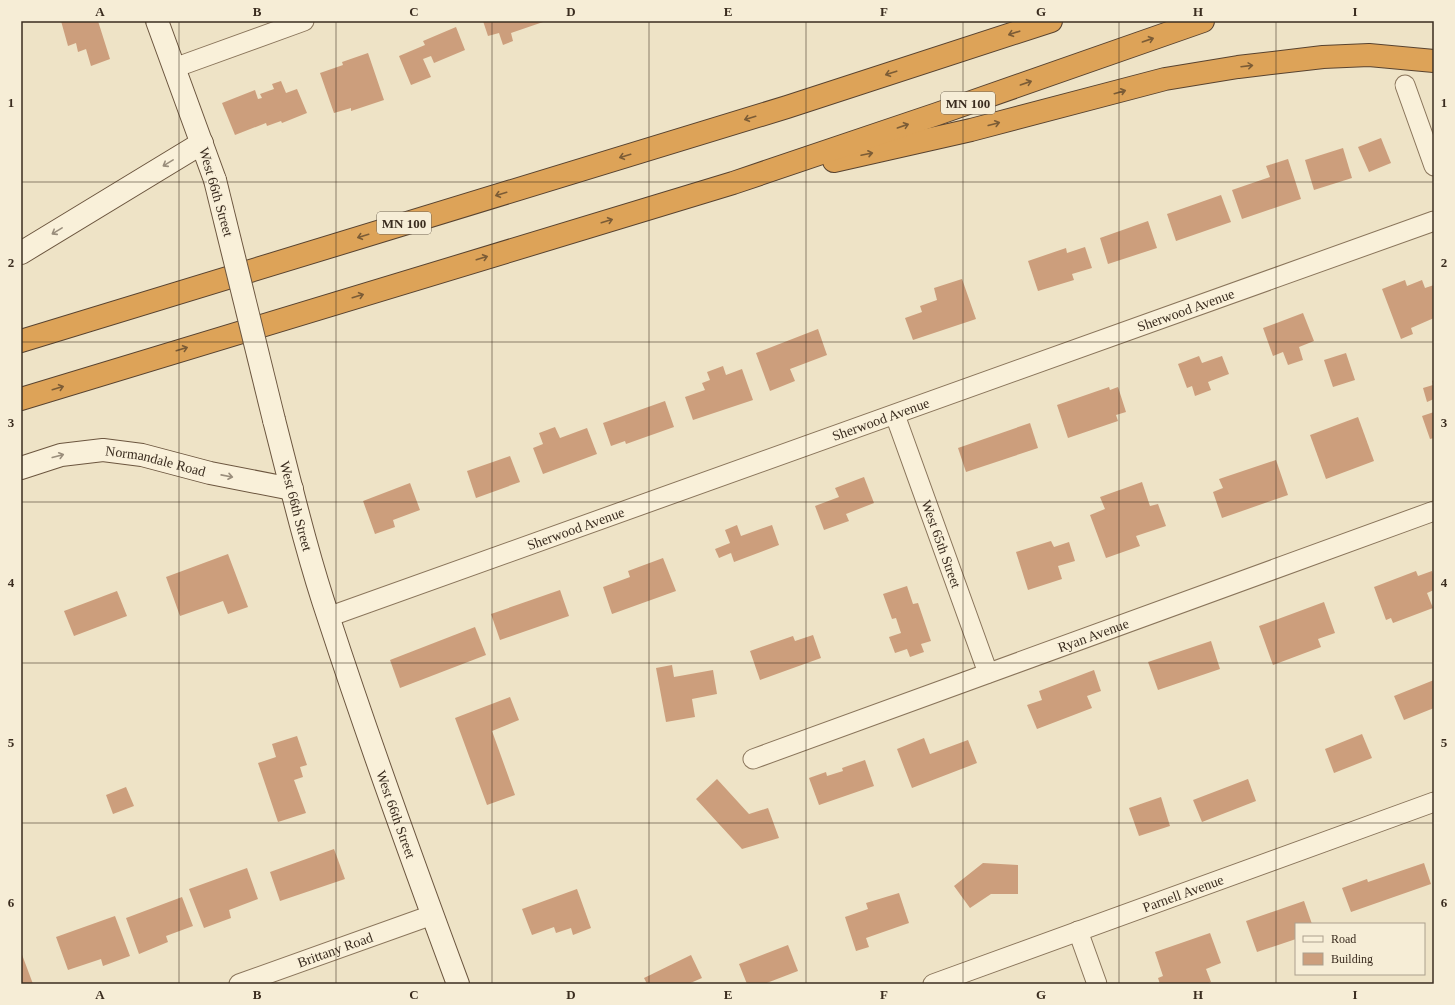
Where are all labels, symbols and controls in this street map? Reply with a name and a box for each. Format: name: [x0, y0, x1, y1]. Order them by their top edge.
text: A: [95, 4, 105, 19]
text: B: [253, 4, 262, 19]
text: C: [409, 4, 419, 19]
text: D: [566, 4, 576, 19]
text: E: [724, 4, 732, 19]
text: F: [880, 4, 888, 19]
text: G: [1036, 4, 1046, 19]
text: H: [1193, 4, 1203, 19]
text: I: [1352, 4, 1358, 19]
one-way arrow: [1008, 30, 1021, 37]
one-way arrow: [1142, 36, 1155, 43]
one-way arrow: [1240, 62, 1253, 70]
one-way arrow: [885, 70, 897, 78]
one-way arrow: [1019, 79, 1032, 86]
one-way arrow: [1113, 88, 1126, 95]
road number: MN 100: [941, 92, 995, 114]
text: 1: [8, 95, 14, 110]
text: 1: [1441, 95, 1447, 110]
one-way arrow: [744, 115, 757, 122]
one-way arrow: [987, 120, 1000, 127]
one-way arrow: [897, 121, 909, 129]
street label: West 66th Street: [196, 146, 236, 238]
one-way arrow: [861, 150, 874, 158]
one-way arrow: [619, 153, 632, 160]
one-way arrow: [162, 160, 174, 168]
one-way arrow: [495, 191, 508, 198]
road number: MN 100: [377, 212, 431, 234]
one-way arrow: [600, 217, 613, 224]
one-way arrow: [51, 227, 63, 235]
one-way arrow: [357, 232, 369, 240]
one-way arrow: [476, 254, 489, 261]
text: 2: [8, 255, 14, 270]
text: 2: [1441, 255, 1447, 270]
street label: Sherwood Avenue: [1135, 286, 1236, 334]
one-way arrow: [351, 292, 364, 299]
one-way arrow: [176, 345, 189, 352]
one-way arrow: [52, 383, 64, 391]
street label: Sherwood Avenue: [830, 395, 931, 443]
text: 3: [8, 415, 15, 430]
text: 3: [1441, 415, 1448, 430]
street label: Normandale Road: [105, 443, 207, 479]
one-way arrow: [51, 452, 64, 459]
street label: West 66th Street: [277, 460, 315, 553]
one-way arrow: [220, 473, 233, 481]
street label: West 65th Street: [919, 498, 964, 590]
street label: Sherwood Avenue: [525, 504, 626, 553]
text: 4: [8, 575, 15, 590]
text: 4: [1441, 575, 1448, 590]
street label: Ryan Avenue: [1056, 615, 1131, 655]
text: 5: [8, 735, 15, 750]
text: 5: [1441, 735, 1448, 750]
street label: West 66th Street: [374, 768, 419, 860]
street label: Parnell Avenue: [1141, 872, 1225, 915]
text: 6: [8, 895, 15, 910]
text: 6: [1441, 895, 1448, 910]
legend: [1295, 923, 1425, 975]
street label: Brittany Road: [295, 929, 375, 970]
text: Road: [1331, 932, 1356, 946]
text: Building: [1331, 952, 1373, 966]
text: A: [95, 987, 105, 1002]
text: B: [253, 987, 262, 1002]
text: C: [409, 987, 419, 1002]
text: D: [566, 987, 576, 1002]
text: E: [724, 987, 732, 1002]
text: F: [880, 987, 888, 1002]
text: G: [1036, 987, 1046, 1002]
text: H: [1193, 987, 1203, 1002]
text: I: [1352, 987, 1358, 1002]

